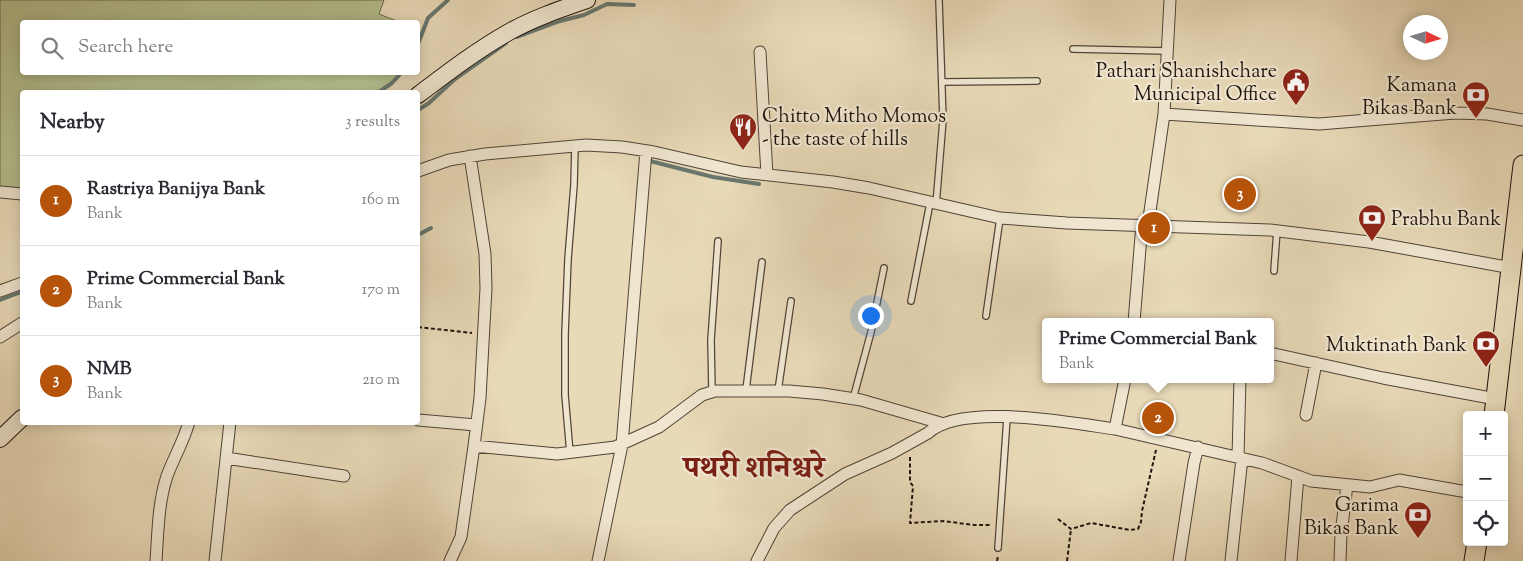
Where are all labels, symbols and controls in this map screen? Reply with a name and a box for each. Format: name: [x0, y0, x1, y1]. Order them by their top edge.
north arrow: [1403, 15, 1448, 60]
search box: [20, 20, 420, 75]
icon: search: [38, 34, 66, 62]
text: Search here: [78, 34, 173, 61]
place label: Pathari Shanishchare Municipal Office: [1096, 58, 1277, 110]
public building icon: Pathari Shanishchare Municipal Office: [1281, 67, 1311, 106]
place label: Kamana Bikas Bank: [1362, 72, 1457, 124]
bank icon: Kamana Bikas Bank: [1461, 80, 1491, 119]
place label: Chitto Mitho Momos - the taste of hills: [762, 103, 946, 155]
text: Nearby: [40, 108, 105, 138]
text: 3 results: [345, 111, 400, 134]
restaurant icon: Chitto Mitho Momos - the taste of hills: [728, 112, 758, 151]
pin: 3: [1224, 175, 1256, 213]
text: Rastriya Banijya Bank: [87, 176, 265, 203]
text: 1: [53, 189, 59, 212]
text: 160 m: [362, 189, 400, 212]
text: Bank: [87, 203, 123, 226]
bank icon: Prabhu Bank: [1357, 203, 1387, 242]
place label: Prabhu Bank: [1391, 206, 1501, 235]
pin: 1: [1138, 209, 1170, 247]
text: Prime Commercial Bank: [87, 266, 285, 293]
text: 2: [52, 279, 60, 302]
text: 170 m: [362, 279, 400, 302]
text: Bank: [87, 293, 123, 316]
your location: [858, 303, 884, 329]
popup: [1042, 318, 1274, 383]
text: Prime Commercial Bank: [1059, 326, 1257, 353]
bank icon: Muktinath Bank: [1471, 329, 1501, 368]
place label: Muktinath Bank: [1326, 332, 1467, 361]
text: Bank: [1059, 353, 1095, 376]
text: NMB: [87, 356, 132, 383]
text: 3: [53, 369, 59, 392]
text: 210 m: [362, 369, 400, 392]
text: Bank: [87, 383, 123, 406]
pin: 2: [1142, 399, 1174, 437]
map controls: [1463, 411, 1508, 546]
button: +: [1463, 411, 1508, 456]
district label: पथरी शनिश्चरे: [681, 448, 827, 491]
button: −: [1463, 456, 1508, 501]
place label: Garima Bikas Bank: [1304, 492, 1399, 544]
bank icon: Garima Bikas Bank: [1403, 500, 1433, 539]
button: locate: [1463, 501, 1508, 546]

